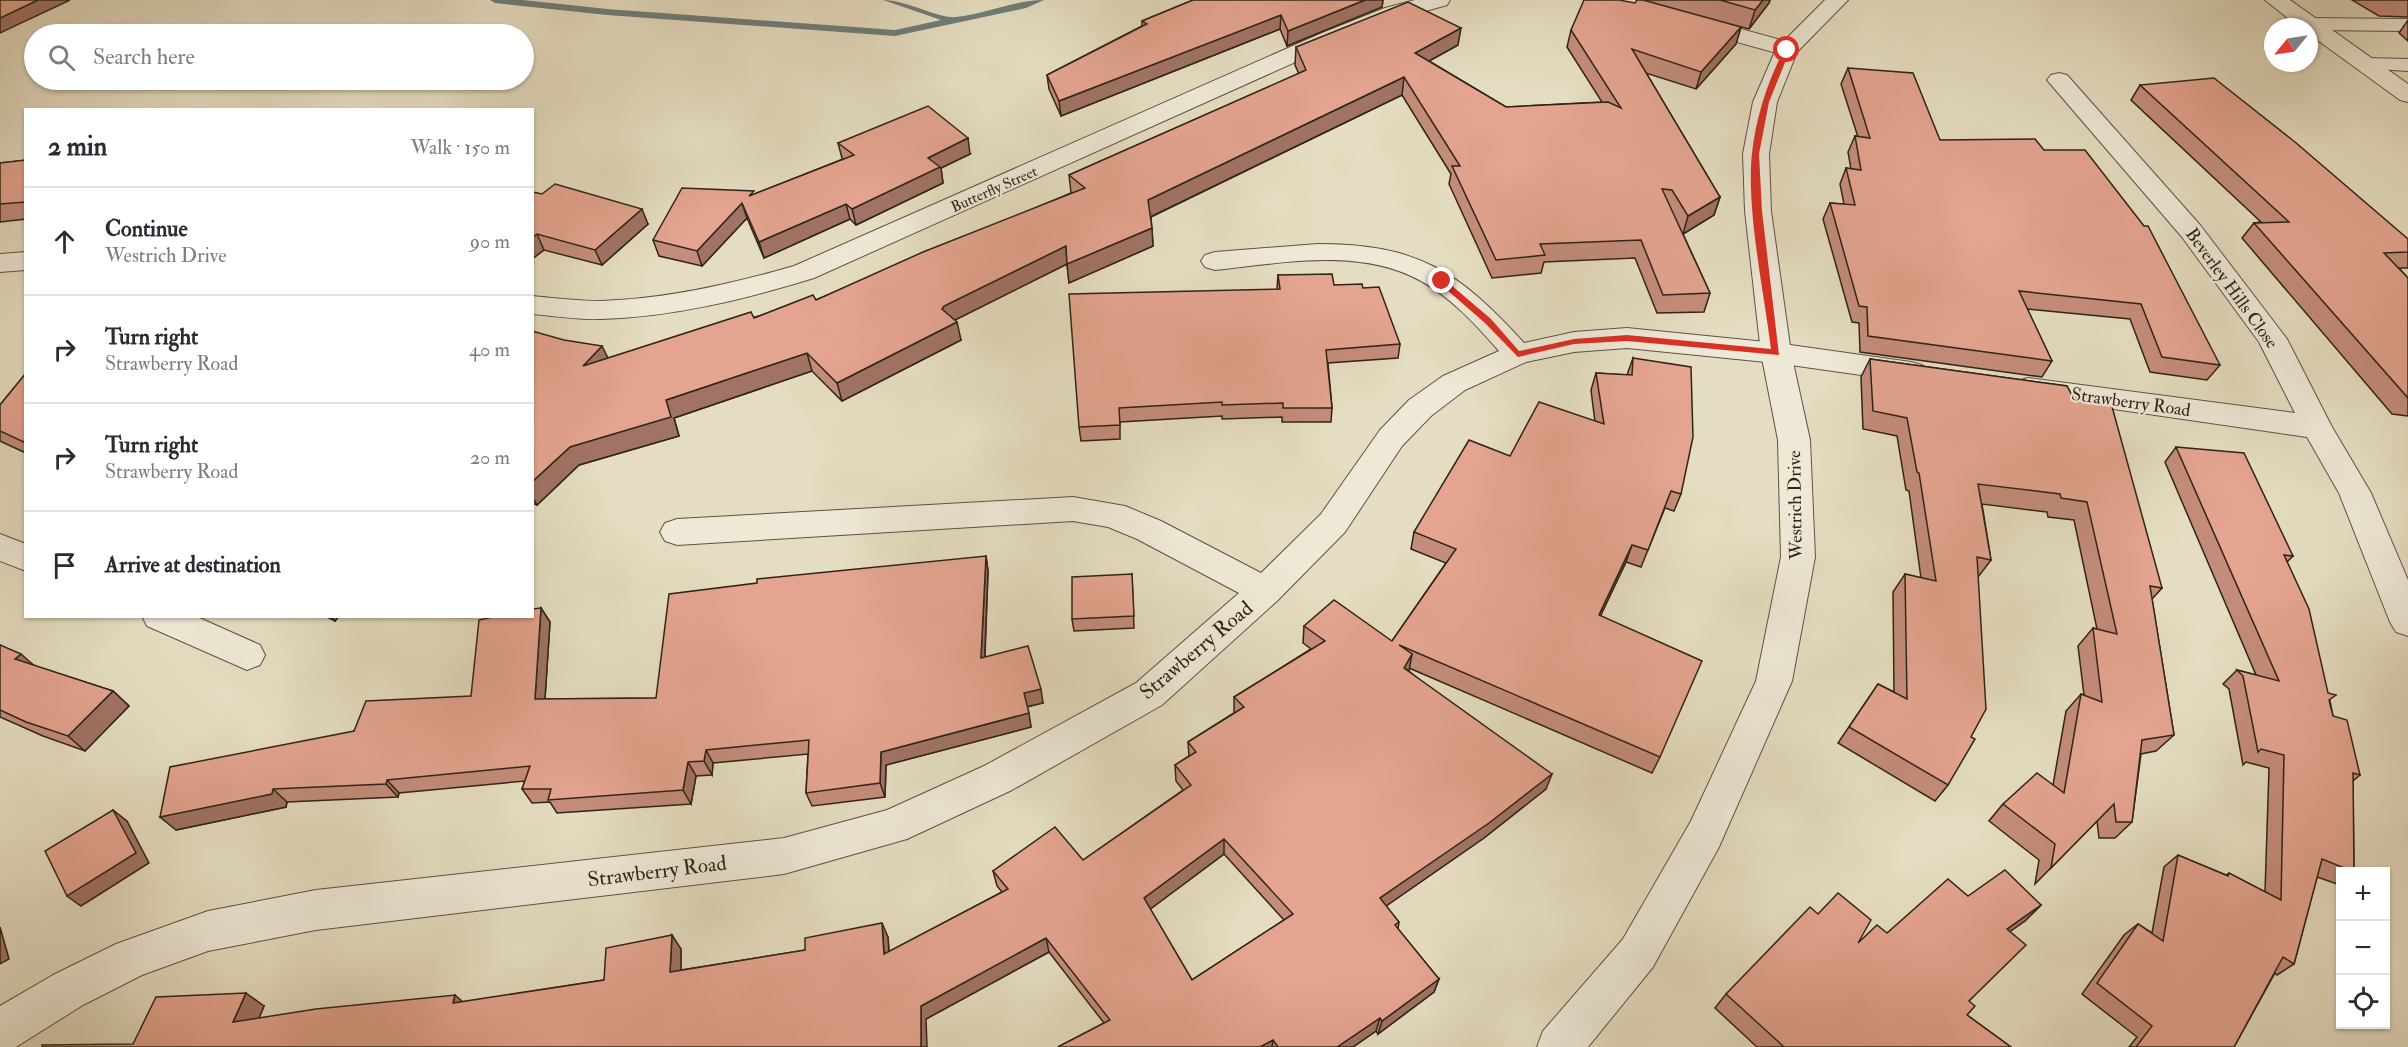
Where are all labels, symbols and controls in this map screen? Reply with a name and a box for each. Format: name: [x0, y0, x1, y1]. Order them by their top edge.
north arrow: [2264, 18, 2318, 72]
search box: [24, 24, 534, 90]
route start: [1773, 36, 1799, 62]
icon: search: [45, 41, 78, 74]
text: Search here: [93, 43, 195, 71]
text: 2 min: [48, 131, 107, 163]
text: Walk · 150 m: [410, 135, 510, 160]
street label: Butterfly Street: [948, 162, 1041, 217]
text: Continue: [105, 215, 188, 243]
street label: Beverley Hills Close: [2180, 223, 2283, 354]
icon: ahead: [48, 225, 81, 258]
text: 90 m: [470, 229, 510, 254]
text: Westrich Drive: [105, 243, 226, 268]
route end: [1428, 267, 1454, 293]
text: Turn right: [105, 323, 198, 351]
icon: right: [48, 333, 81, 366]
text: 40 m: [469, 337, 510, 362]
text: Strawberry Road: [105, 351, 238, 376]
street label: Strawberry Road: [2070, 383, 2192, 422]
text: Turn right: [105, 431, 198, 459]
icon: right: [48, 441, 81, 474]
text: 20 m: [470, 445, 510, 470]
street label: Westrich Drive: [1783, 450, 1808, 561]
text: Strawberry Road: [105, 459, 238, 484]
icon: arrive: [48, 549, 81, 582]
text: Arrive at destination: [105, 551, 281, 579]
street label: Strawberry Road: [1134, 595, 1259, 706]
street label: Strawberry Road: [586, 849, 729, 893]
map controls: [2336, 867, 2390, 1029]
button: +: [2336, 867, 2390, 921]
button: −: [2336, 921, 2390, 975]
button: locate: [2336, 975, 2390, 1029]

